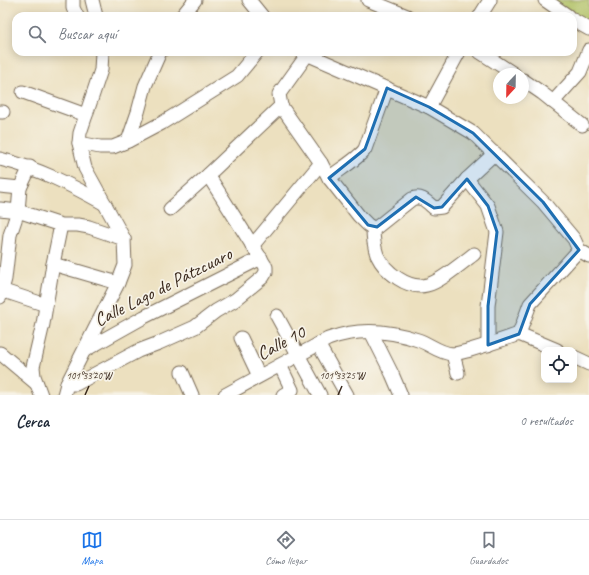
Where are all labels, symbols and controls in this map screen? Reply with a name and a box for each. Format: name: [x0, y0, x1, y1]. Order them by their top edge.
search box: [12, 12, 577, 56]
icon: search: [26, 23, 48, 45]
text: Buscar aquí: [58, 25, 117, 44]
north arrow: [493, 68, 529, 104]
street label: Calle Lago de Pátzcuaro: [90, 241, 237, 332]
street label: Calle 10: [253, 320, 311, 366]
map controls: [541, 347, 577, 383]
button: locate: [541, 347, 577, 383]
text: 101°33'20"W: [66, 369, 113, 382]
text: 101°33'25"W: [319, 369, 366, 382]
text: Cerca: [16, 411, 49, 432]
text: 0 resultados: [520, 413, 573, 429]
tab: Mapa: [81, 529, 103, 567]
tab: Cómo llegar: [265, 529, 307, 567]
tab: Guardados: [469, 529, 508, 567]

